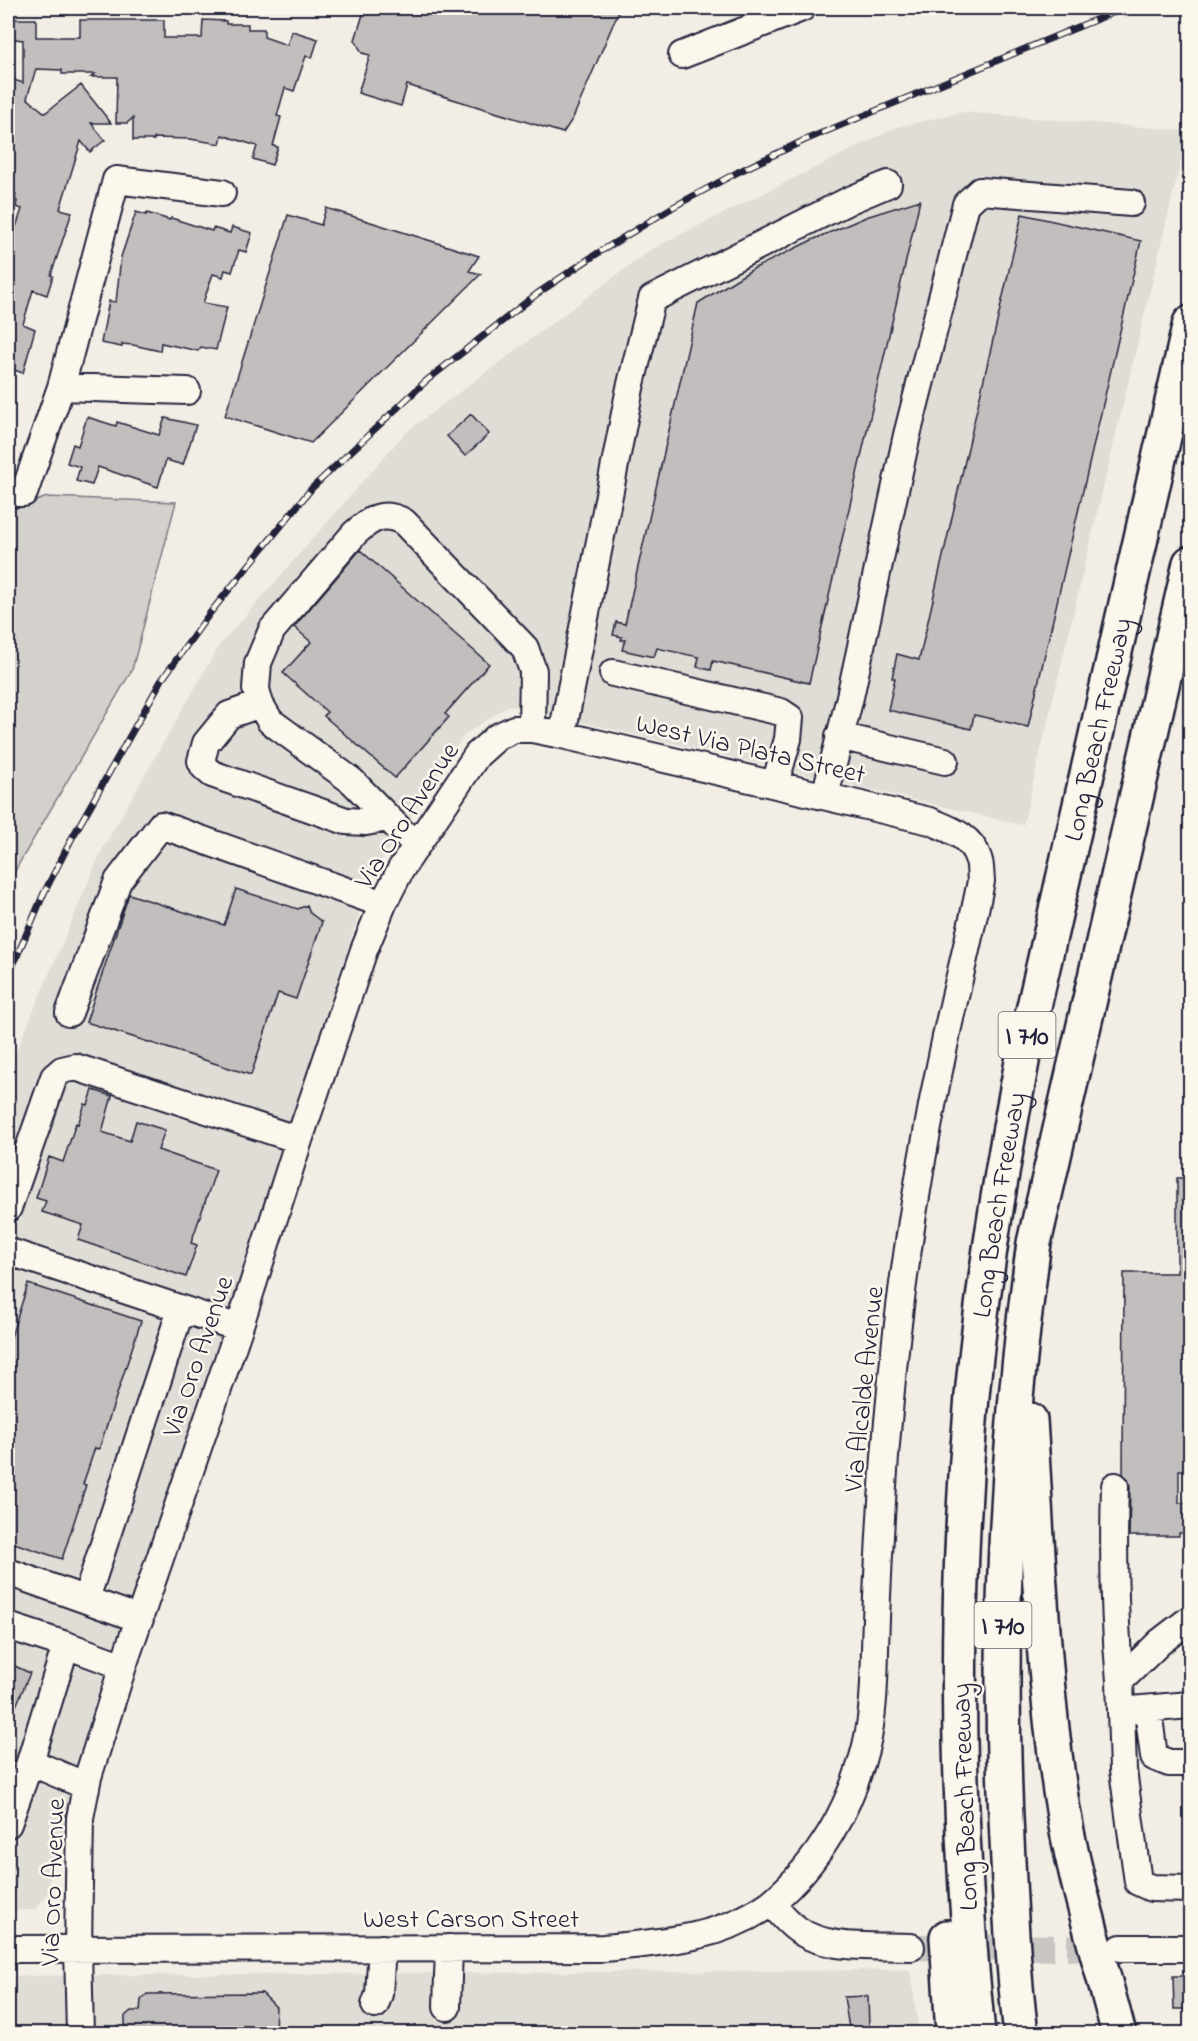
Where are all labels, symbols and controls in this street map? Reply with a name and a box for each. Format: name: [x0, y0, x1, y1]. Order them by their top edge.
street label: Long Beach Freeway: [1055, 614, 1144, 845]
street label: West Via Plata Street: [632, 705, 869, 796]
street label: Via Oro Avenue: [345, 735, 471, 898]
road number: I 710: [998, 1012, 1056, 1058]
street label: Long Beach Freeway: [964, 1089, 1038, 1320]
street label: Via Oro Avenue: [153, 1270, 245, 1443]
street label: Via Alcalde Avenue: [835, 1283, 896, 1495]
road number: I 710: [974, 1602, 1032, 1648]
street label: Long Beach Freeway: [943, 1682, 990, 1911]
street label: Via Oro Avenue: [32, 1797, 77, 1968]
street label: West Carson Street: [363, 1901, 579, 1940]

